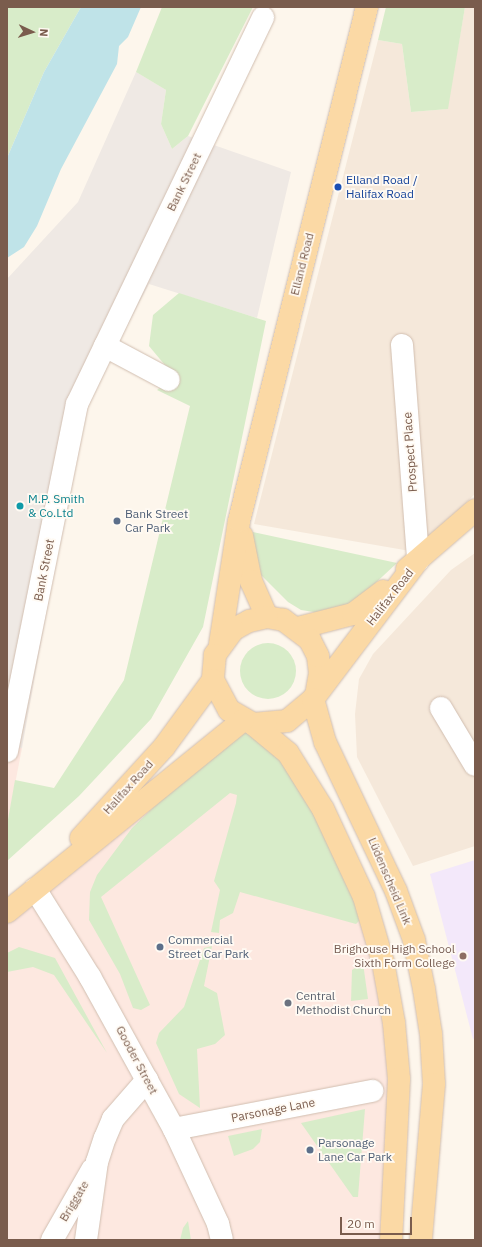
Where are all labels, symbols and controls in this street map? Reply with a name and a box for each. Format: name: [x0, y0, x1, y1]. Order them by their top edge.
north arrow: [12, 12, 52, 52]
text: N: [37, 28, 51, 37]
street label: Bank Street: [164, 150, 204, 214]
place label: Elland Road / Halifax Road: [346, 173, 417, 201]
marker: Elland Road / Halifax Road: [333, 182, 343, 192]
street label: Elland Road: [287, 231, 317, 297]
street label: Prospect Place: [400, 412, 420, 492]
place label: M.P. Smith & Co.Ltd: [28, 492, 85, 520]
marker: M.P. Smith & Co.Ltd: [15, 501, 25, 511]
place label: Bank Street Car Park: [125, 507, 188, 535]
marker: Bank Street Car Park: [112, 516, 122, 526]
street label: Bank Street: [31, 538, 57, 602]
street label: Halifax Road: [363, 566, 417, 628]
street label: Halifax Road: [100, 757, 156, 817]
street label: Lüdenscheid Link: [365, 835, 415, 927]
place label: Commercial Street Car Park: [168, 933, 249, 961]
marker: Commercial Street Car Park: [155, 942, 165, 952]
place label: Brighouse High School Sixth Form College: [334, 942, 455, 970]
marker: Brighouse High School Sixth Form College: [458, 951, 468, 961]
place label: Central Methodist Church: [296, 989, 391, 1017]
marker: Central Methodist Church: [283, 998, 293, 1008]
street label: Gooder Street: [113, 1023, 161, 1097]
street label: Parsonage Lane: [230, 1095, 316, 1125]
place label: Parsonage Lane Car Park: [318, 1136, 392, 1164]
marker: Parsonage Lane Car Park: [305, 1145, 315, 1155]
street label: Briggate: [56, 1178, 92, 1224]
scale bar: [342, 1209, 414, 1235]
text: 20 m: [347, 1216, 375, 1231]

